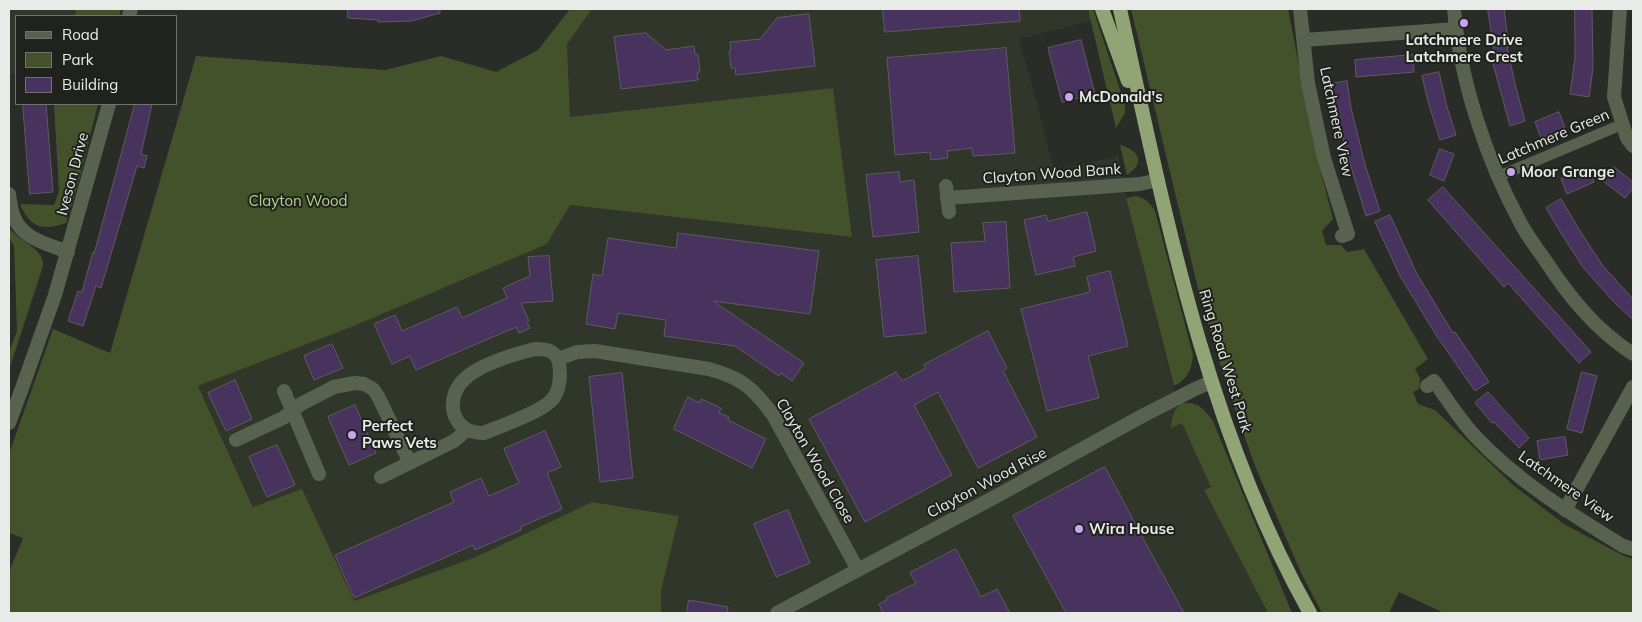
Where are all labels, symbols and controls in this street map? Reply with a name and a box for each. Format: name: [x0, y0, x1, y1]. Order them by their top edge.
legend: [15, 15, 178, 105]
marker: Latchmere Drive Latchmere Crest: [1458, 17, 1470, 29]
text: Road: [62, 25, 99, 44]
place label: Latchmere Drive Latchmere Crest: [1405, 31, 1523, 66]
text: Park: [62, 50, 94, 69]
street label: Latchmere View: [1316, 65, 1356, 179]
text: Building: [62, 75, 118, 94]
place label: McDonald's: [1079, 88, 1163, 106]
marker: McDonald's: [1063, 91, 1075, 103]
street label: Latchmere Green: [1496, 106, 1612, 168]
street label: Iveson Drive: [53, 131, 93, 217]
street label: Clayton Wood Bank: [982, 160, 1122, 188]
place label: Moor Grange: [1521, 163, 1615, 181]
marker: Moor Grange: [1505, 166, 1517, 178]
park label: Clayton Wood: [248, 192, 348, 210]
street label: Ring Road West Park: [1195, 287, 1255, 435]
street label: Clayton Wood Close: [772, 395, 858, 527]
place label: Perfect Paws Vets: [362, 417, 437, 452]
marker: Perfect Paws Vets: [346, 429, 358, 441]
street label: Clayton Wood Rise: [924, 444, 1050, 522]
street label: Latchmere View: [1515, 447, 1617, 527]
place label: Wira House: [1089, 520, 1174, 538]
marker: Wira House: [1073, 523, 1085, 535]

